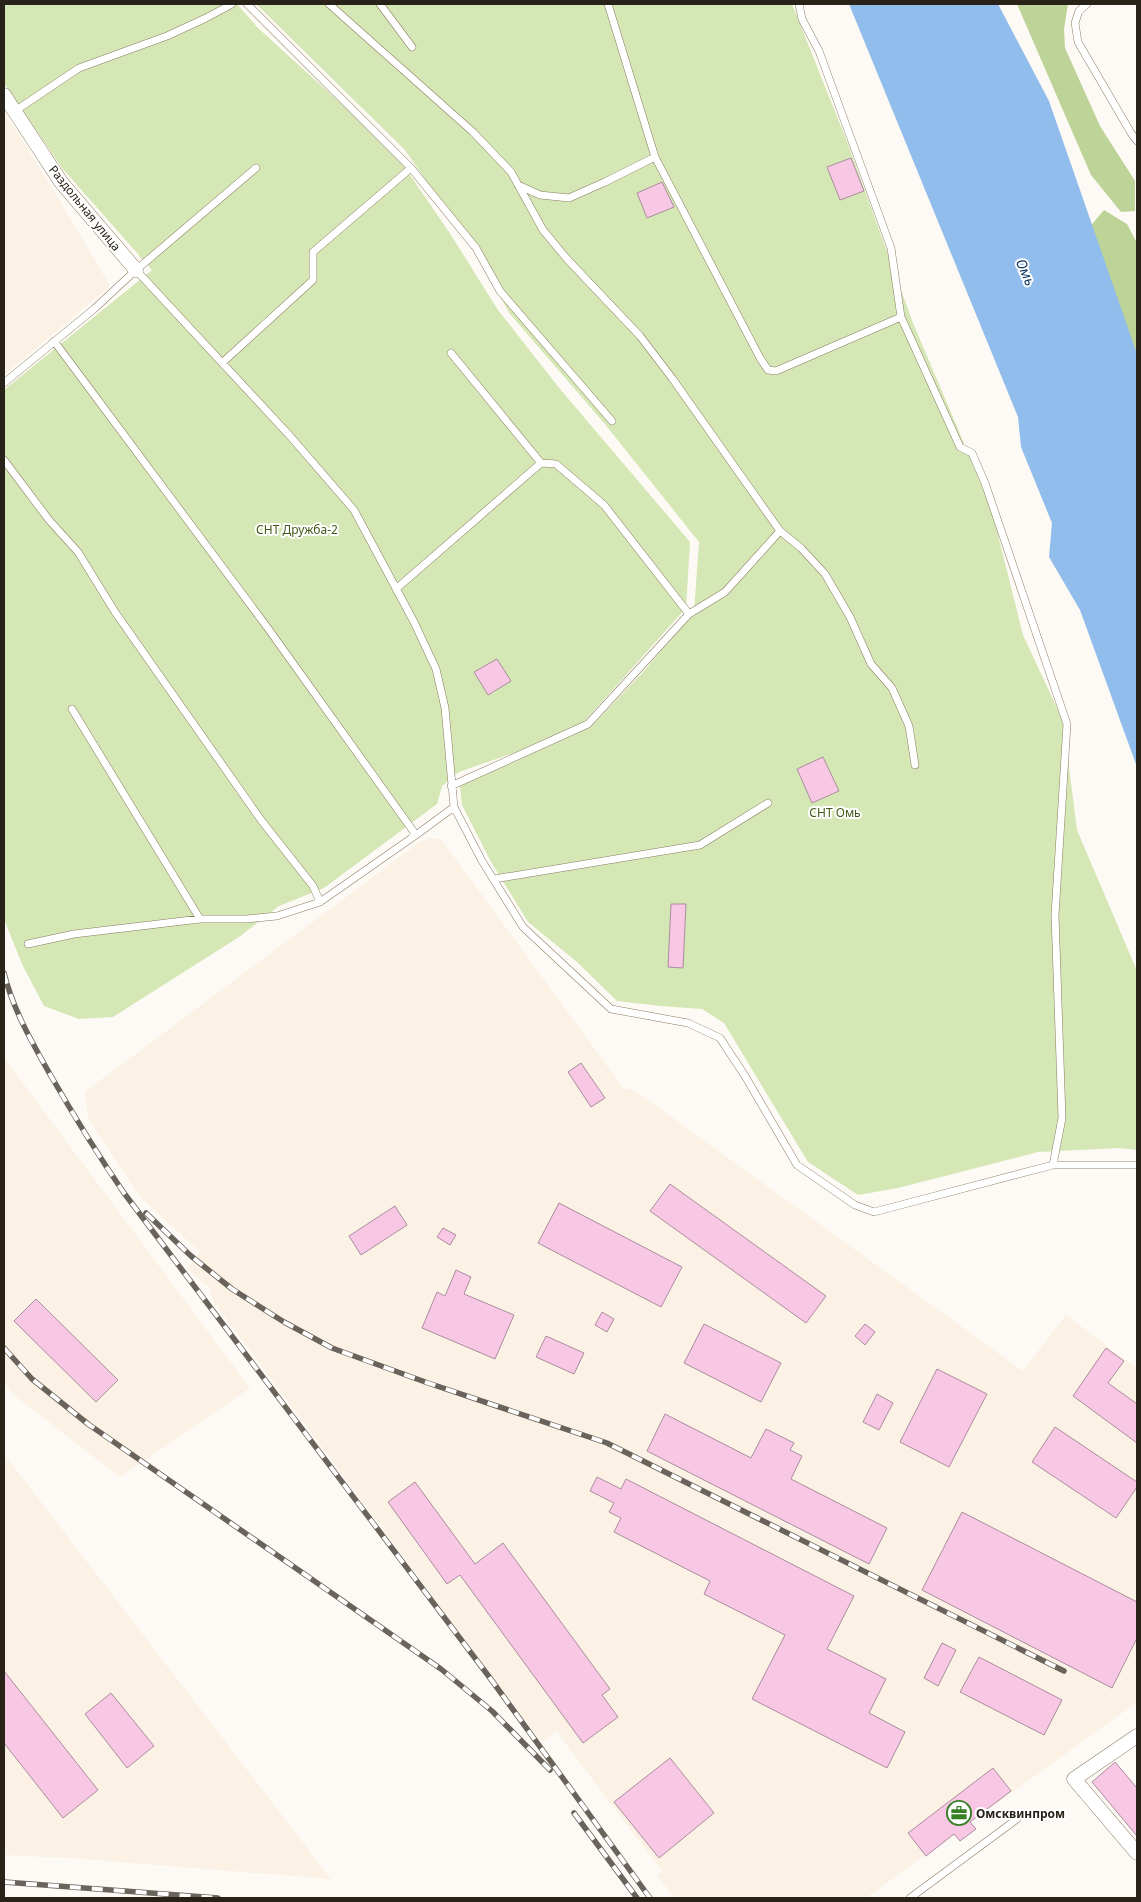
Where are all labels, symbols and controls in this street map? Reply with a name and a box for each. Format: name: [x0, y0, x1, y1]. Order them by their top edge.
street label: Раздольная улица: [45, 162, 125, 254]
water label: Омь: [1012, 256, 1040, 288]
park label: СНТ Дружба-2: [256, 521, 338, 538]
park label: СНТ Омь: [809, 804, 861, 821]
office icon: Омсквинпром: [946, 1800, 972, 1826]
place label: Омсквинпром: [976, 1805, 1065, 1822]

